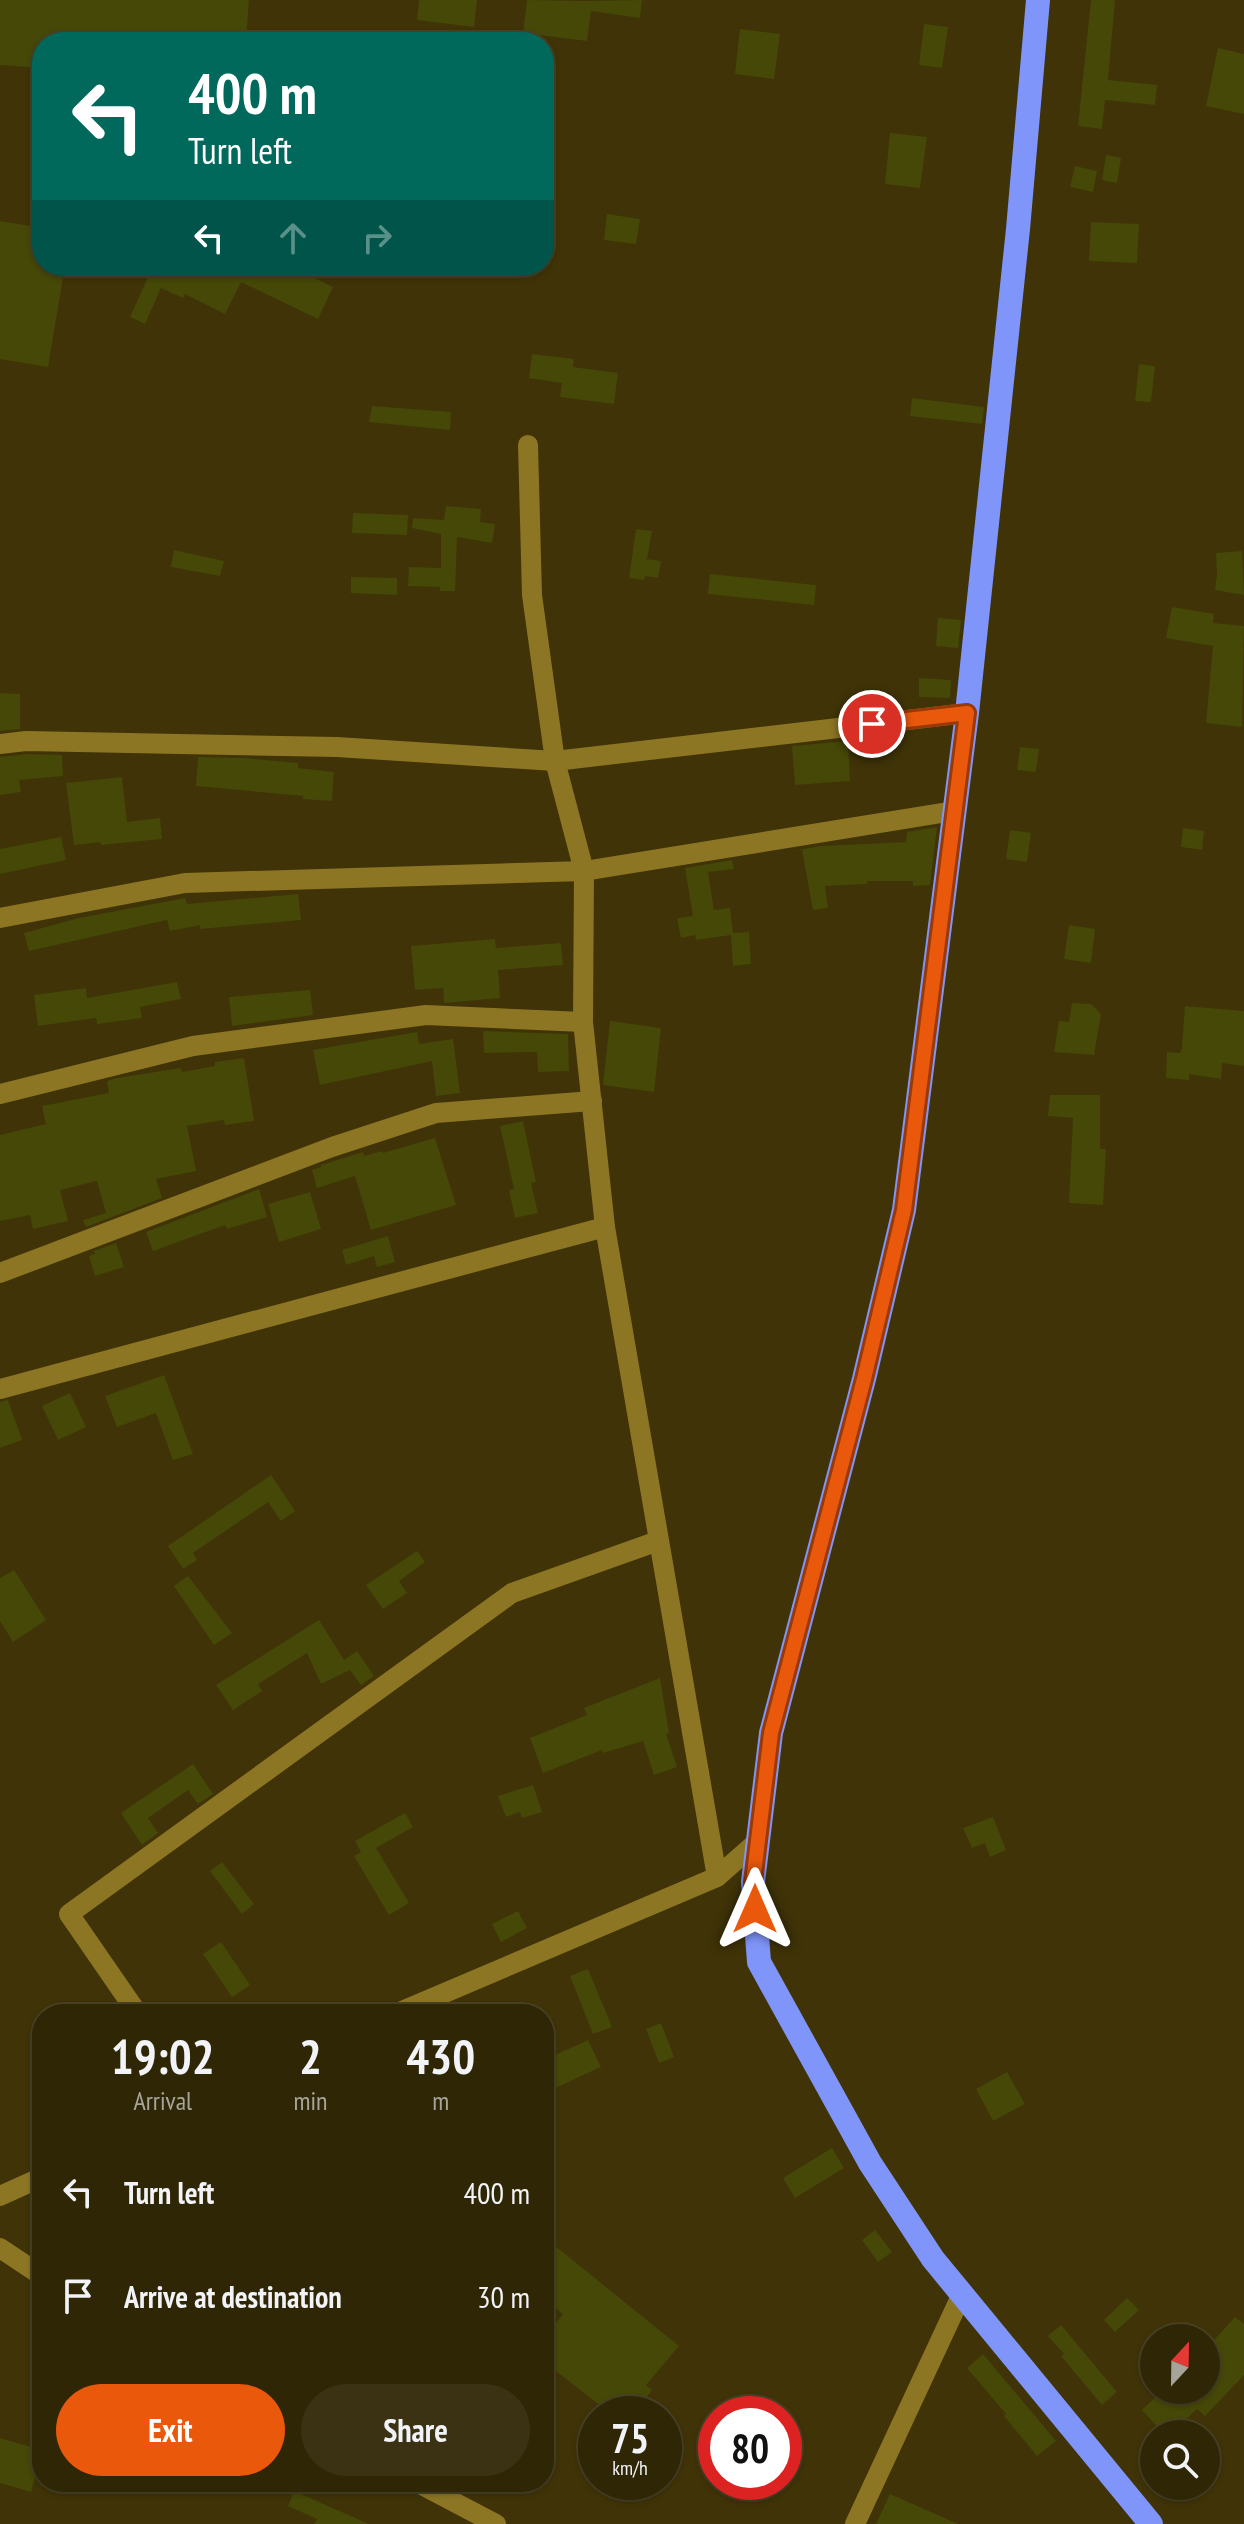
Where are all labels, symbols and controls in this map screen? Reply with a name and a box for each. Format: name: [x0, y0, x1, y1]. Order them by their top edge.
text: 400 m: [188, 57, 317, 129]
icon: left: [56, 64, 160, 168]
text: Turn left: [188, 127, 292, 174]
icon: left: [187, 216, 231, 260]
icon: ahead: [271, 216, 315, 260]
icon: right: [355, 216, 399, 260]
pin: [838, 690, 906, 758]
icon: arrive: [850, 702, 894, 746]
position arrow: [713, 1867, 797, 1951]
text: 19:02: [111, 2025, 215, 2087]
text: 2: [299, 2025, 322, 2087]
text: 430: [406, 2025, 475, 2087]
text: Arrival: [133, 2084, 192, 2117]
text: min: [293, 2084, 327, 2117]
text: m: [432, 2084, 449, 2117]
icon: left: [56, 2170, 100, 2214]
text: Turn left: [124, 2173, 214, 2212]
text: 400 m: [464, 2173, 530, 2212]
icon: arrive: [56, 2274, 100, 2318]
text: Arrive at destination: [124, 2277, 342, 2316]
text: 30 m: [477, 2277, 530, 2316]
north arrow: [1140, 2324, 1220, 2404]
map controls: [1140, 2324, 1220, 2500]
button: Exit: [56, 2384, 285, 2476]
button: Share: [301, 2384, 530, 2476]
speed limit sign: 80: [698, 2396, 802, 2500]
text: 75: [611, 2412, 649, 2464]
button: search: [1140, 2420, 1220, 2500]
text: km/h: [612, 2455, 648, 2481]

